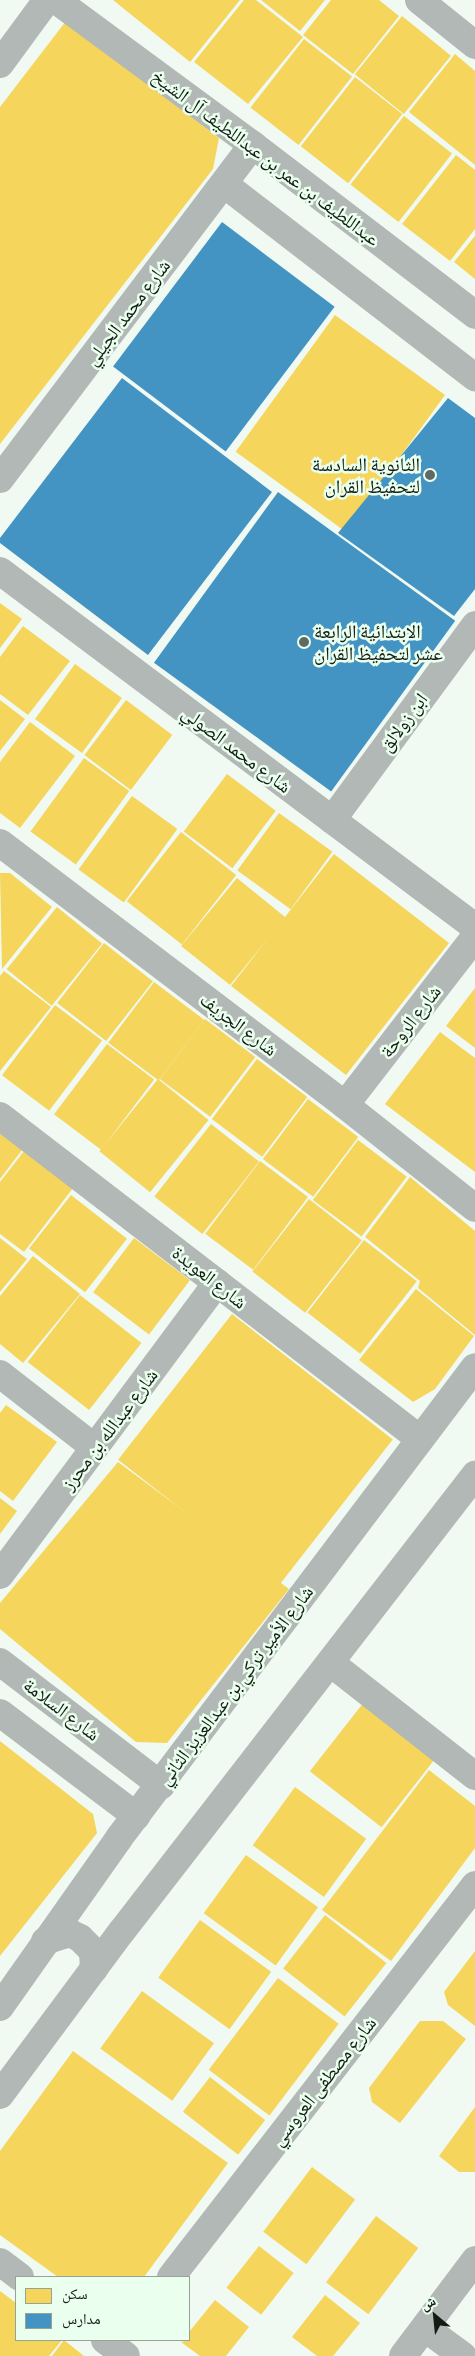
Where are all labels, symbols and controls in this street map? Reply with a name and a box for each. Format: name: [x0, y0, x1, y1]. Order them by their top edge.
street label: عبداللطيف بن عمر بن عبداللطيف آل الشيخ: [148, 64, 384, 250]
street label: شارع محمد الجيلي: [80, 254, 174, 370]
place label: الثانوية السادسة لتحفيظ القران: [312, 453, 420, 497]
marker: الثانوية السادسة لتحفيظ القران: [424, 469, 436, 481]
place label: الابتدائية الرابعة عشر لتحفيظ القران: [314, 620, 443, 664]
marker: الابتدائية الرابعة عشر لتحفيظ القران: [298, 636, 310, 648]
street label: ابن زولالق: [374, 688, 432, 756]
street label: شارع محمد الصولي: [178, 701, 296, 797]
street label: شارع الروحة: [375, 980, 445, 1062]
street label: شارع الجريف: [196, 988, 282, 1060]
street label: شارع العويدة: [168, 1241, 252, 1313]
street label: شارع عبدالله بن محرز: [56, 1364, 162, 1494]
street label: شارع الأمير تركي بن عبدالعزيز الثاني: [152, 1581, 318, 1789]
street label: شارع السلامة: [19, 1673, 105, 1745]
street label: شارع مصطفى العروسي: [265, 2012, 381, 2150]
legend: [15, 2276, 190, 2341]
text: سكن: [62, 2284, 88, 2302]
north arrow: [410, 2291, 460, 2341]
text: ش: [417, 2291, 438, 2313]
text: مدارس: [62, 2309, 101, 2327]

